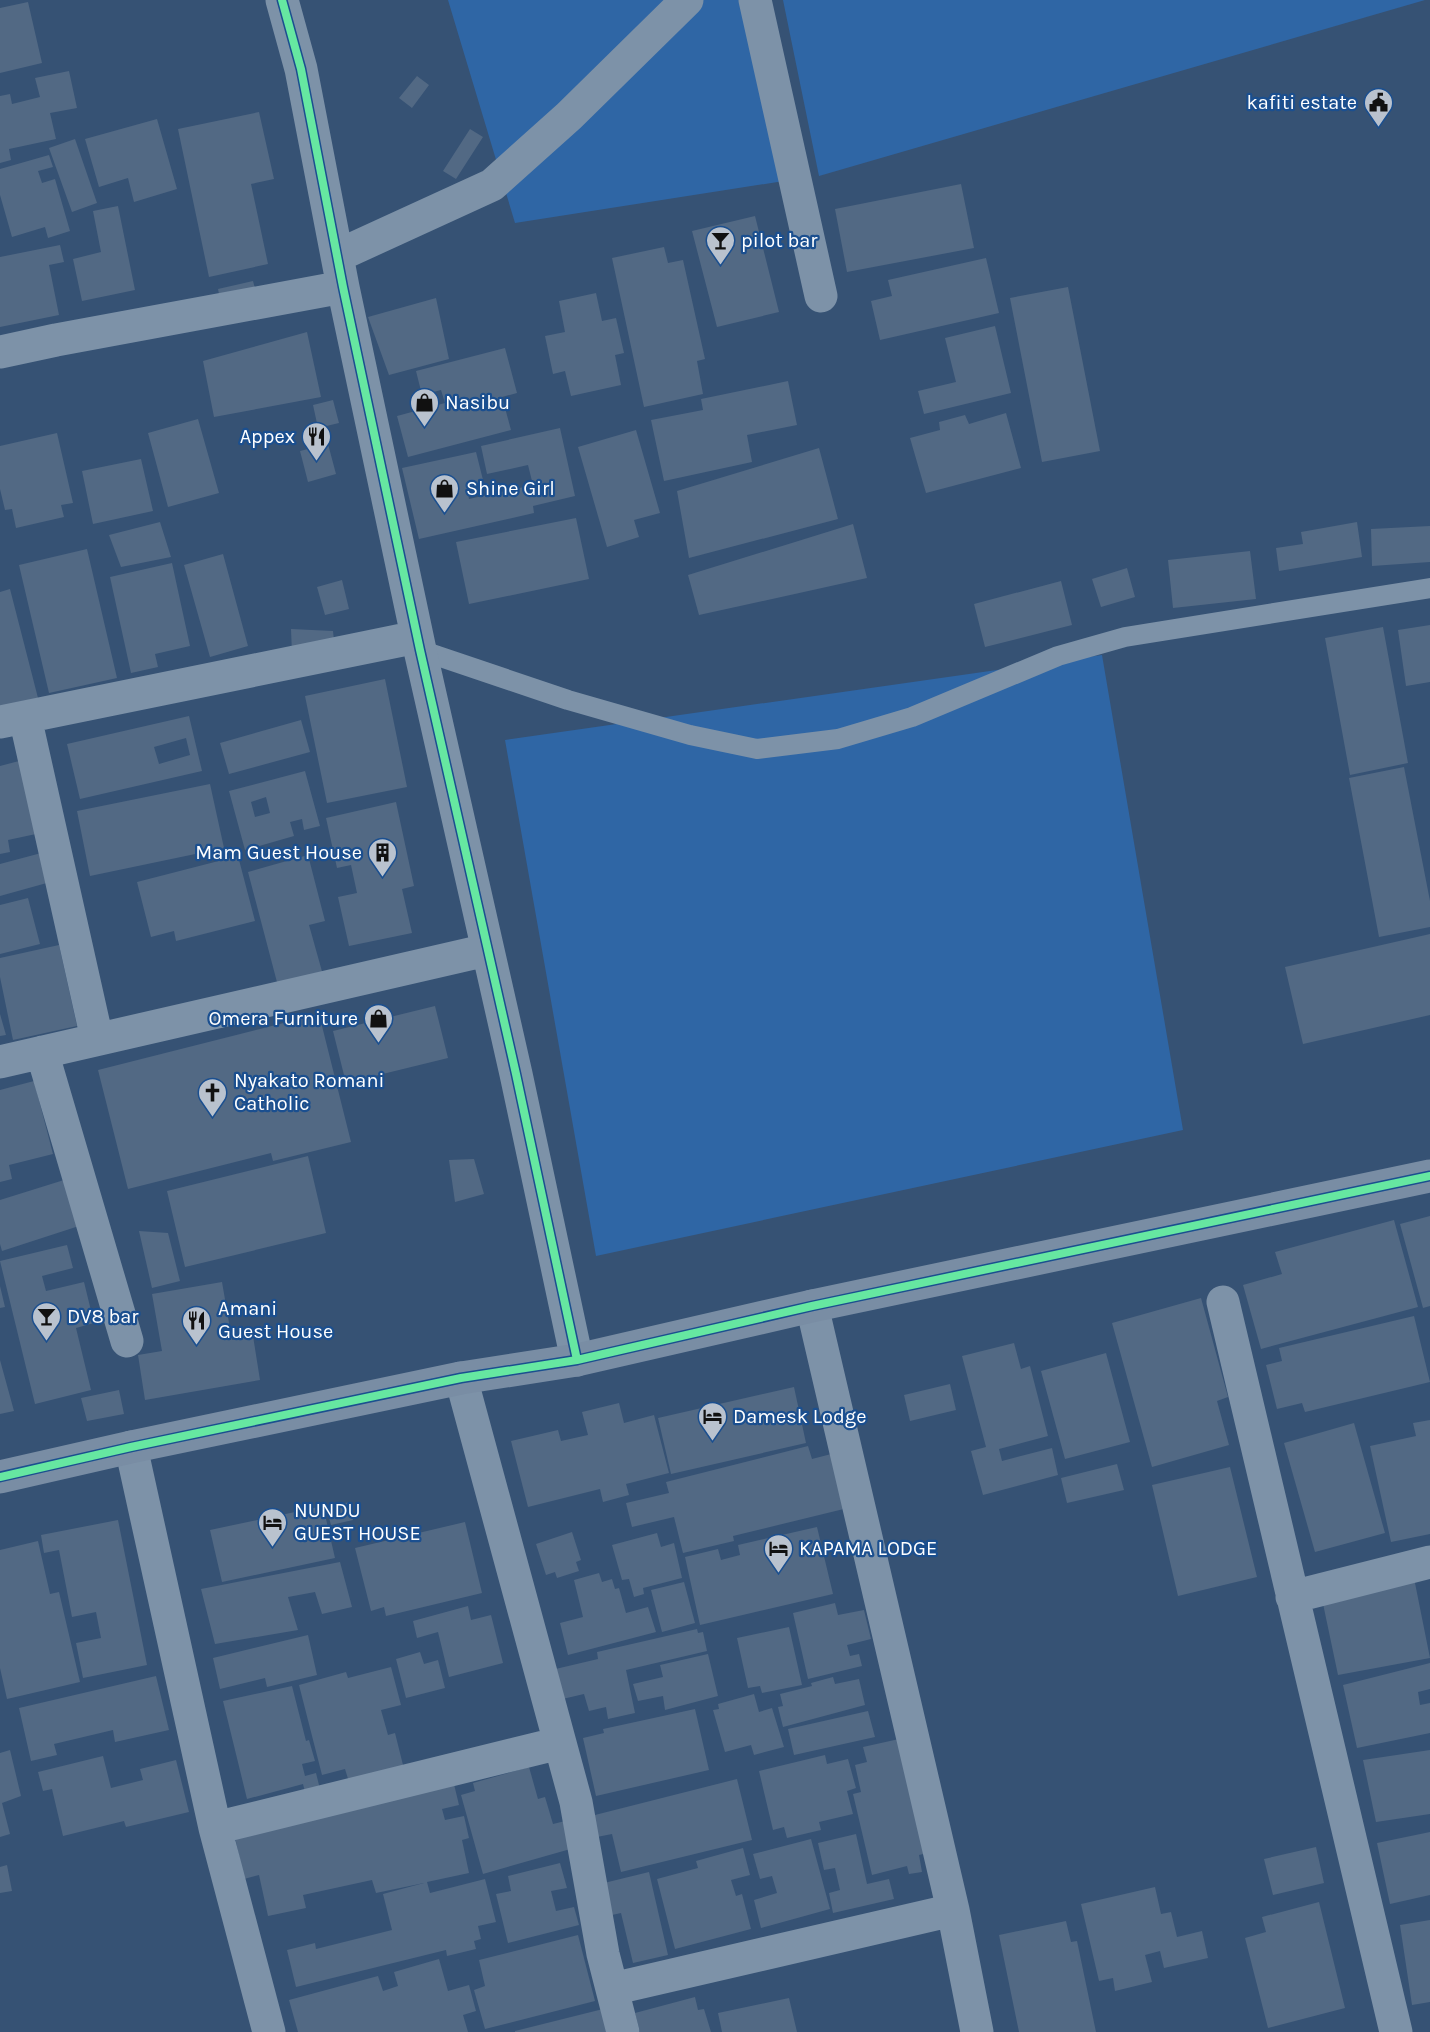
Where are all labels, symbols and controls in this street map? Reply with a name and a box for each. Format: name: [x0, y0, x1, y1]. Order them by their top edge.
public building icon: kafiti estate: [1362, 86, 1394, 128]
place label: kafiti estate: [1247, 91, 1357, 114]
bar icon: pilot bar: [704, 224, 736, 266]
place label: pilot bar: [741, 229, 818, 252]
shop icon: Nasibu: [408, 386, 440, 428]
place label: Nasibu: [445, 391, 510, 414]
restaurant icon: Appex: [300, 420, 332, 462]
place label: Appex: [240, 425, 295, 448]
shop icon: Shine Girl: [429, 472, 461, 514]
place label: Shine Girl: [466, 477, 555, 500]
building icon: Mam Guest House: [367, 836, 399, 878]
place label: Mam Guest House: [195, 841, 362, 864]
shop icon: Omera Furniture: [363, 1002, 395, 1044]
place label: Omera Furniture: [209, 1007, 358, 1030]
place label: Nyakato Romani Catholic: [234, 1069, 384, 1115]
church icon: Nyakato Romani Catholic: [197, 1076, 229, 1118]
place label: Amani Guest House: [218, 1297, 333, 1343]
bar icon: DV8 bar: [30, 1300, 62, 1342]
restaurant icon: Amani Guest House: [181, 1304, 213, 1346]
place label: DV8 bar: [67, 1305, 139, 1328]
hotel icon: Damesk Lodge: [696, 1400, 728, 1442]
place label: Damesk Lodge: [733, 1405, 866, 1428]
place label: NUNDU GUEST HOUSE: [294, 1499, 421, 1545]
hotel icon: NUNDU GUEST HOUSE: [257, 1506, 289, 1548]
hotel icon: KAPAMA LODGE: [762, 1532, 794, 1574]
place label: KAPAMA LODGE: [799, 1537, 937, 1560]

